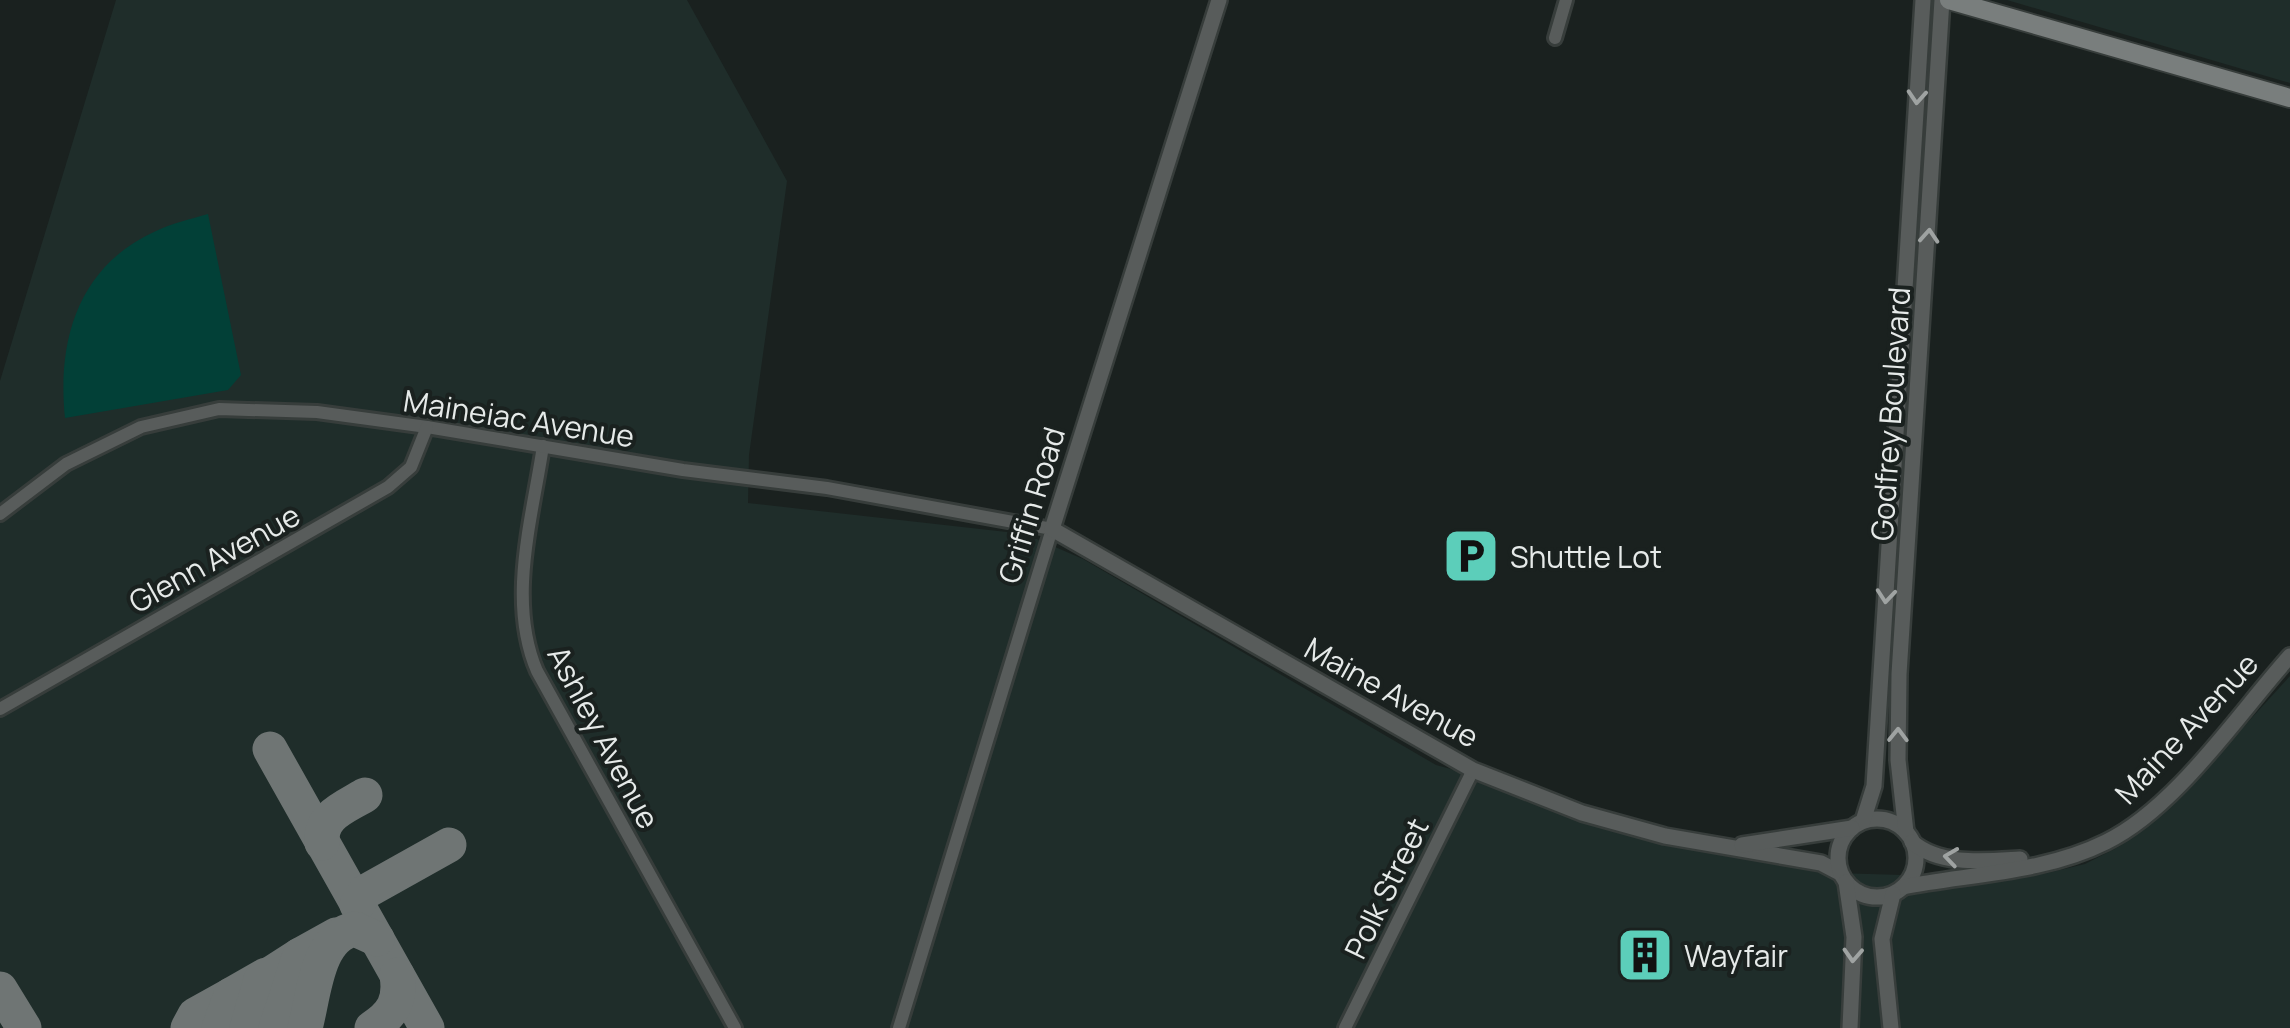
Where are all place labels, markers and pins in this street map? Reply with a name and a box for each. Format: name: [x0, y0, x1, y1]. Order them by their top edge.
parking icon: Shuttle Lot: [1441, 526, 1501, 586]
place label: Shuttle Lot: [1510, 536, 1662, 577]
building icon: Wayfair: [1615, 925, 1675, 985]
place label: Wayfair: [1684, 935, 1788, 976]

